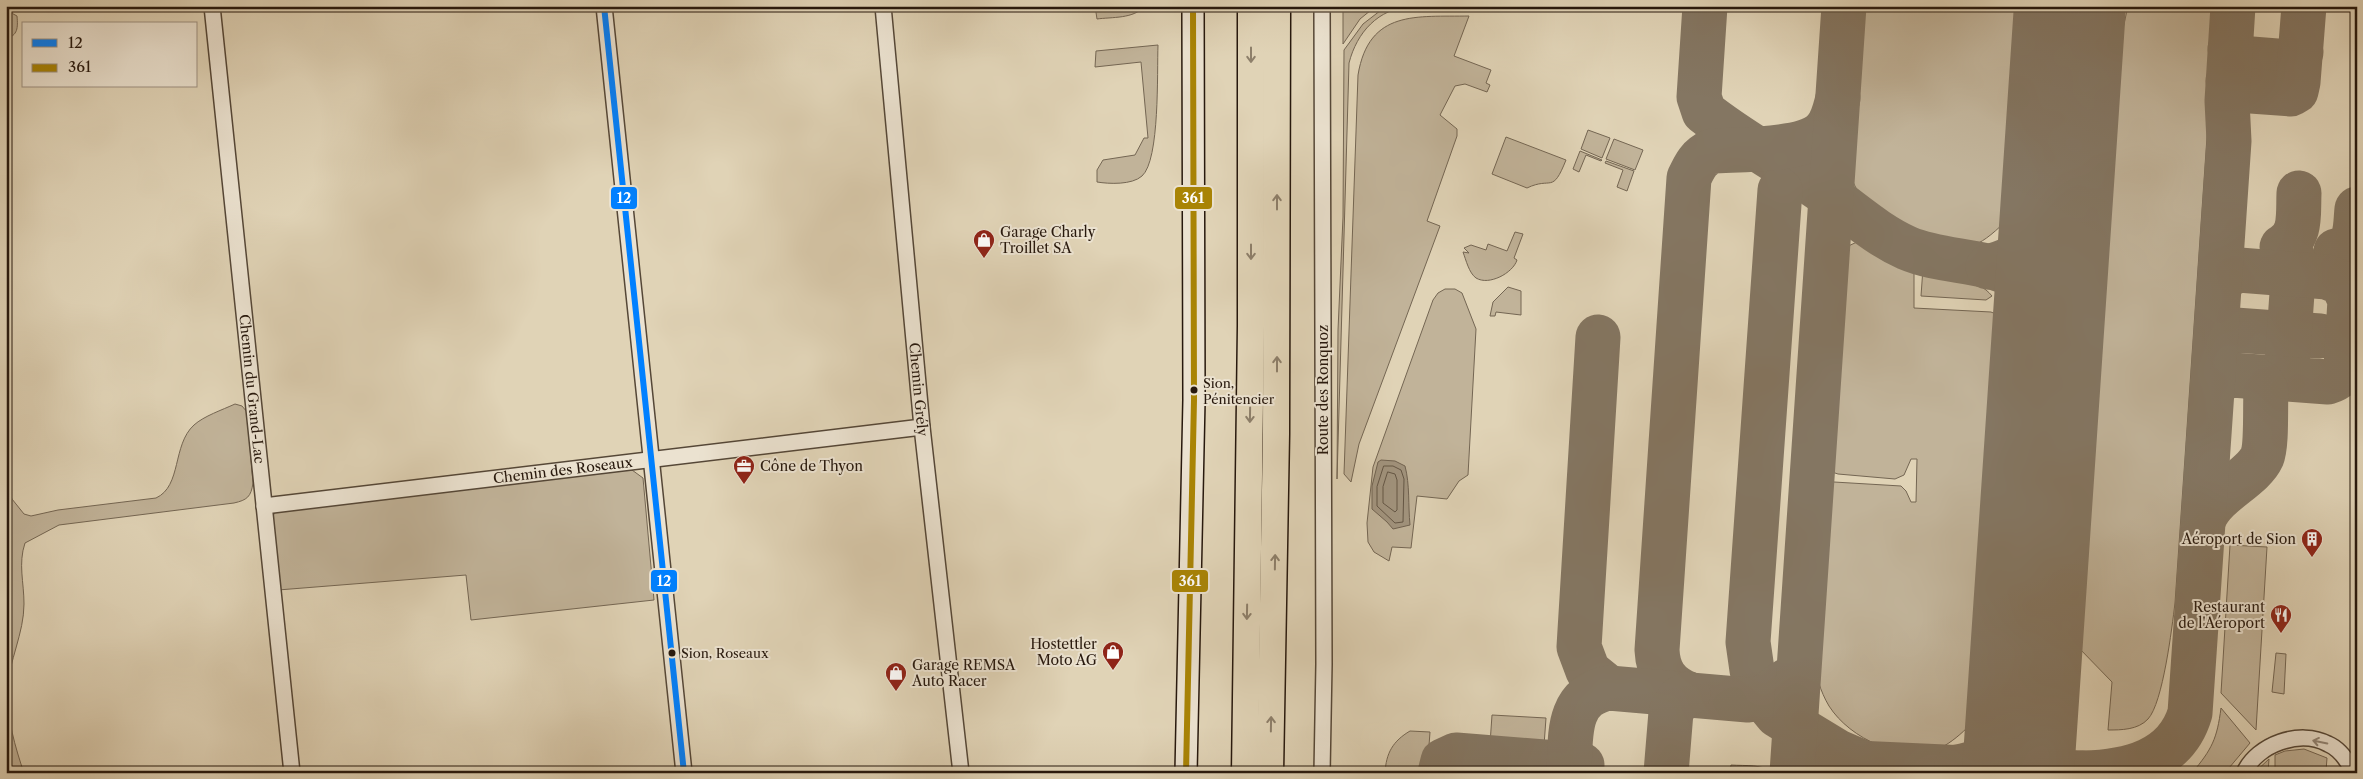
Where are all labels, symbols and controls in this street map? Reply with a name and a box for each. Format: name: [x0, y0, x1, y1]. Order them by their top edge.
legend: [22, 22, 198, 88]
text: 12: [68, 33, 83, 52]
one-way arrow: [1246, 46, 1256, 63]
text: 361: [68, 57, 92, 76]
line badge: 12: [610, 186, 638, 210]
line badge: 361: [1174, 186, 1213, 210]
text: 12: [617, 189, 631, 207]
text: 361: [1182, 189, 1205, 207]
one-way arrow: [1272, 194, 1282, 210]
place label: Garage Charly Troillet SA: [1000, 223, 1096, 257]
shop icon: Garage Charly Troillet SA: [972, 228, 996, 259]
one-way arrow: [1246, 244, 1256, 260]
street label: Chemin du Grand-Lac: [235, 313, 269, 465]
street label: Route des Ronquoz: [1314, 325, 1332, 455]
street label: Chemin Grély: [905, 342, 932, 437]
one-way arrow: [1272, 356, 1282, 372]
place label: Sion, Pénitencier: [1203, 375, 1275, 407]
marker: Sion, Pénitencier: [1189, 385, 1199, 395]
one-way arrow: [1245, 406, 1255, 423]
street label: Chemin des Roseaux: [492, 453, 634, 487]
office icon: Cône de Thyon: [732, 454, 756, 485]
place label: Cône de Thyon: [760, 457, 863, 475]
building icon: Aéroport de Sion: [2300, 527, 2324, 558]
place label: Aéroport de Sion: [2181, 530, 2296, 548]
one-way arrow: [1270, 554, 1280, 570]
line badge: 12: [650, 569, 678, 593]
line badge: 361: [1171, 569, 1209, 593]
text: 12: [657, 572, 671, 590]
text: 361: [1179, 572, 1202, 590]
place label: Restaurant de l'Aéroport: [2178, 598, 2265, 632]
restaurant icon: Restaurant de l'Aéroport: [2269, 603, 2293, 634]
one-way arrow: [1242, 604, 1252, 620]
place label: Hostettler Moto AG: [1030, 635, 1097, 669]
shop icon: Hostettler Moto AG: [1101, 640, 1125, 671]
place label: Sion, Roseaux: [681, 645, 769, 661]
marker: Sion, Roseaux: [667, 648, 677, 658]
place label: Garage REMSA Auto Racer: [911, 656, 1016, 690]
shop icon: Garage REMSA Auto Racer: [884, 661, 908, 692]
one-way arrow: [1267, 716, 1276, 732]
one-way arrow: [2312, 737, 2328, 746]

